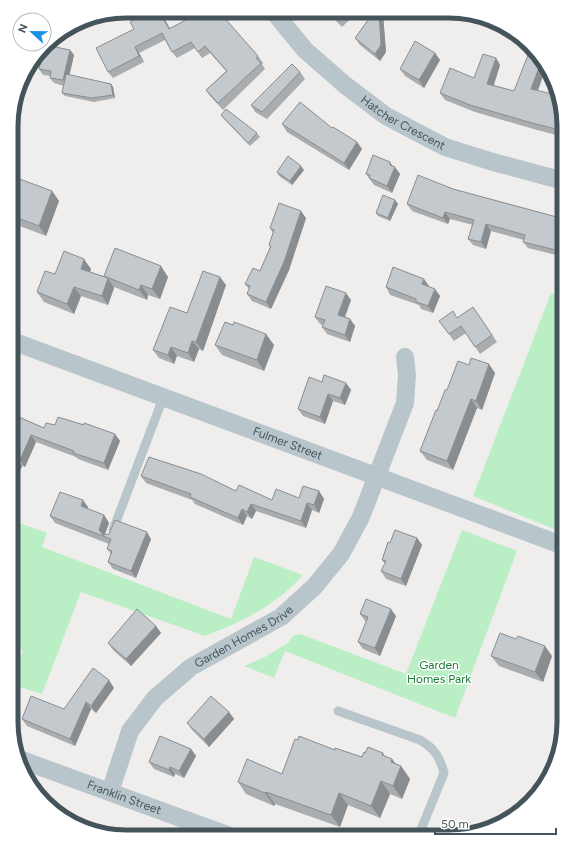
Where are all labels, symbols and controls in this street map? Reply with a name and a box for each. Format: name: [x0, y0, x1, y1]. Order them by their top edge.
north arrow: [12, 12, 52, 52]
text: N: [16, 22, 31, 35]
street label: Hatcher Crescent: [358, 92, 448, 153]
street label: Fulmer Street: [251, 424, 325, 463]
street label: Garden Homes Drive: [192, 602, 296, 671]
park label: Garden Homes Park: [407, 658, 471, 686]
street label: Franklin Street: [85, 777, 164, 817]
scale bar: [435, 810, 556, 836]
text: 50 m: [441, 817, 469, 831]

